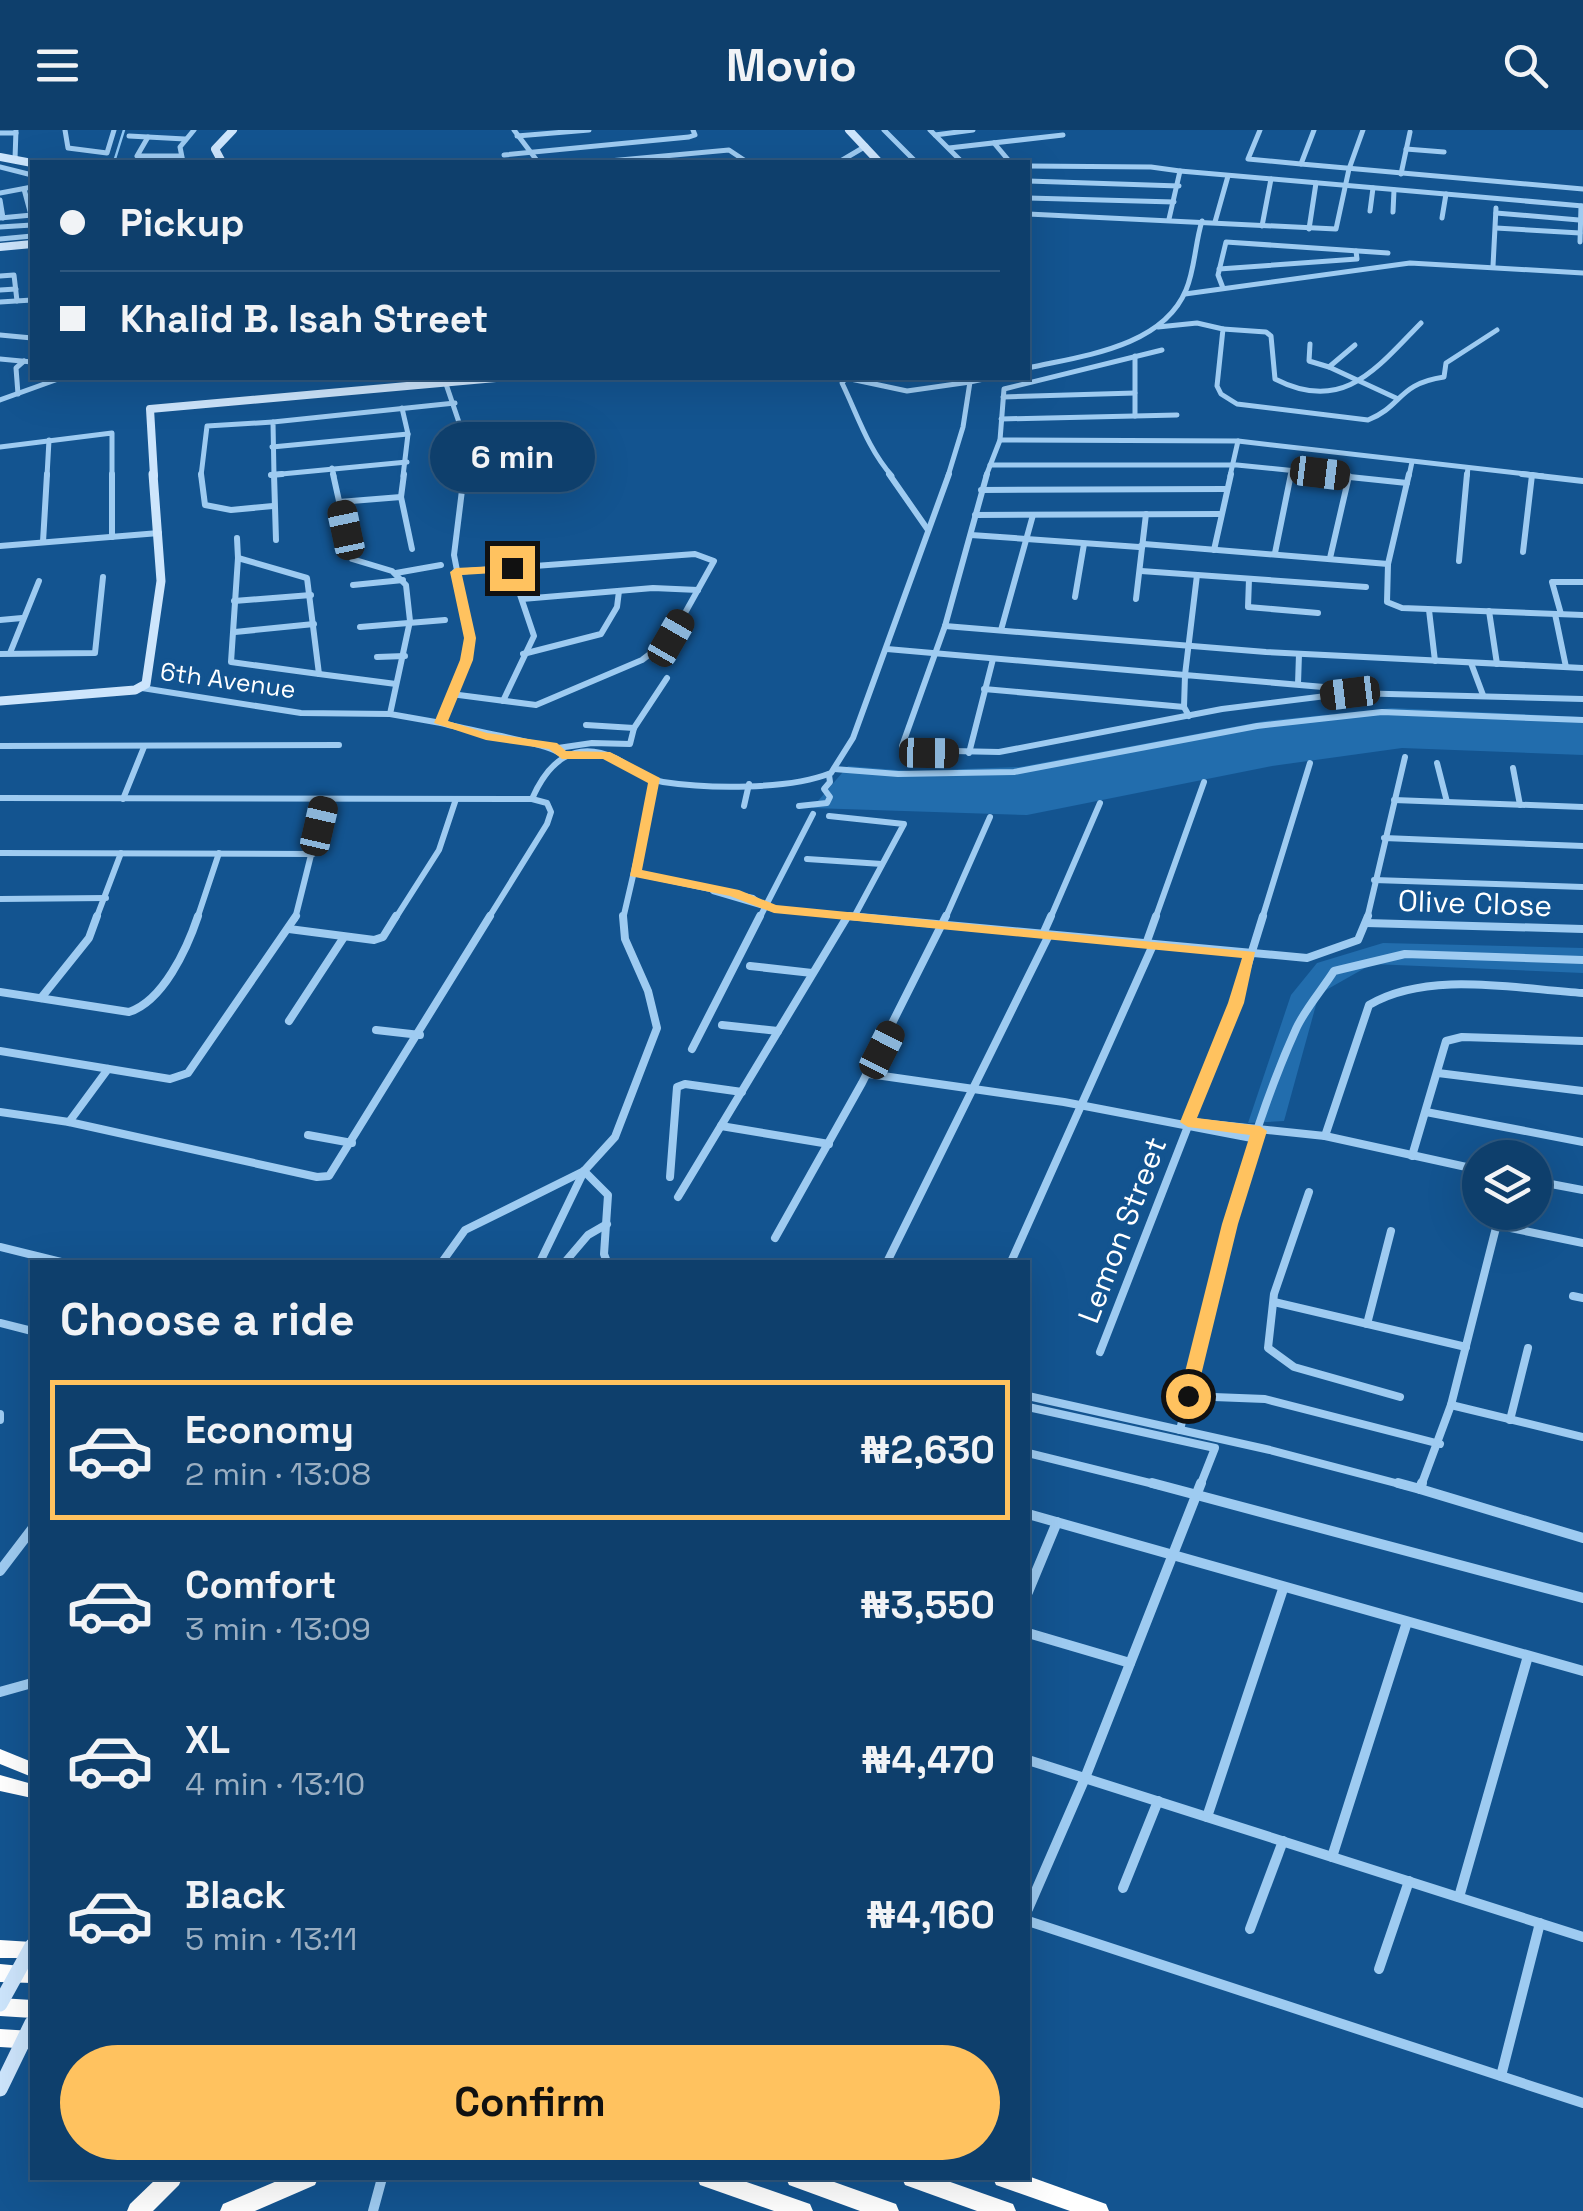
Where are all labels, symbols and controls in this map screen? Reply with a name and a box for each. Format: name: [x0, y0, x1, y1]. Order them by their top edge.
text: Movio: [726, 37, 857, 94]
icon: menu: [30, 38, 85, 93]
icon: search: [1498, 38, 1553, 93]
text: Pickup: [120, 199, 244, 247]
text: Khalid B. Isah Street: [120, 295, 488, 343]
callout: 6 min: [430, 423, 594, 493]
text: 6 min: [471, 437, 554, 477]
car: [1288, 454, 1352, 492]
car: [325, 498, 367, 562]
route end: [490, 546, 535, 591]
car: [643, 605, 699, 671]
street label: 6th Avenue: [158, 655, 298, 705]
car: [1318, 674, 1382, 712]
car: [899, 737, 959, 769]
car: [298, 793, 340, 859]
street label: Olive Close: [1397, 881, 1553, 925]
car: [855, 1016, 909, 1084]
street label: Lemon Street: [1069, 1131, 1175, 1329]
map controls: [1462, 1140, 1552, 1230]
button: layers: [1462, 1140, 1552, 1230]
text: Choose a ride: [60, 1291, 355, 1348]
route start: [1166, 1374, 1211, 1419]
icon: car: [65, 1405, 155, 1495]
text: Economy: [185, 1406, 354, 1454]
text: ₦2,630: [860, 1426, 995, 1474]
text: 2 min · 13:08: [185, 1454, 371, 1494]
icon: car: [65, 1560, 155, 1650]
text: Comfort: [185, 1561, 336, 1609]
text: ₦3,550: [860, 1581, 995, 1629]
text: 3 min · 13:09: [185, 1609, 371, 1649]
icon: car: [65, 1715, 155, 1805]
text: XL: [185, 1716, 230, 1764]
text: ₦4,470: [861, 1736, 995, 1784]
text: 4 min · 13:10: [185, 1764, 365, 1804]
icon: car: [65, 1870, 155, 1960]
text: Black: [185, 1871, 286, 1919]
text: ₦4,160: [866, 1891, 995, 1939]
text: 5 min · 13:11: [185, 1919, 357, 1959]
button: Confirm: [60, 2045, 1000, 2160]

